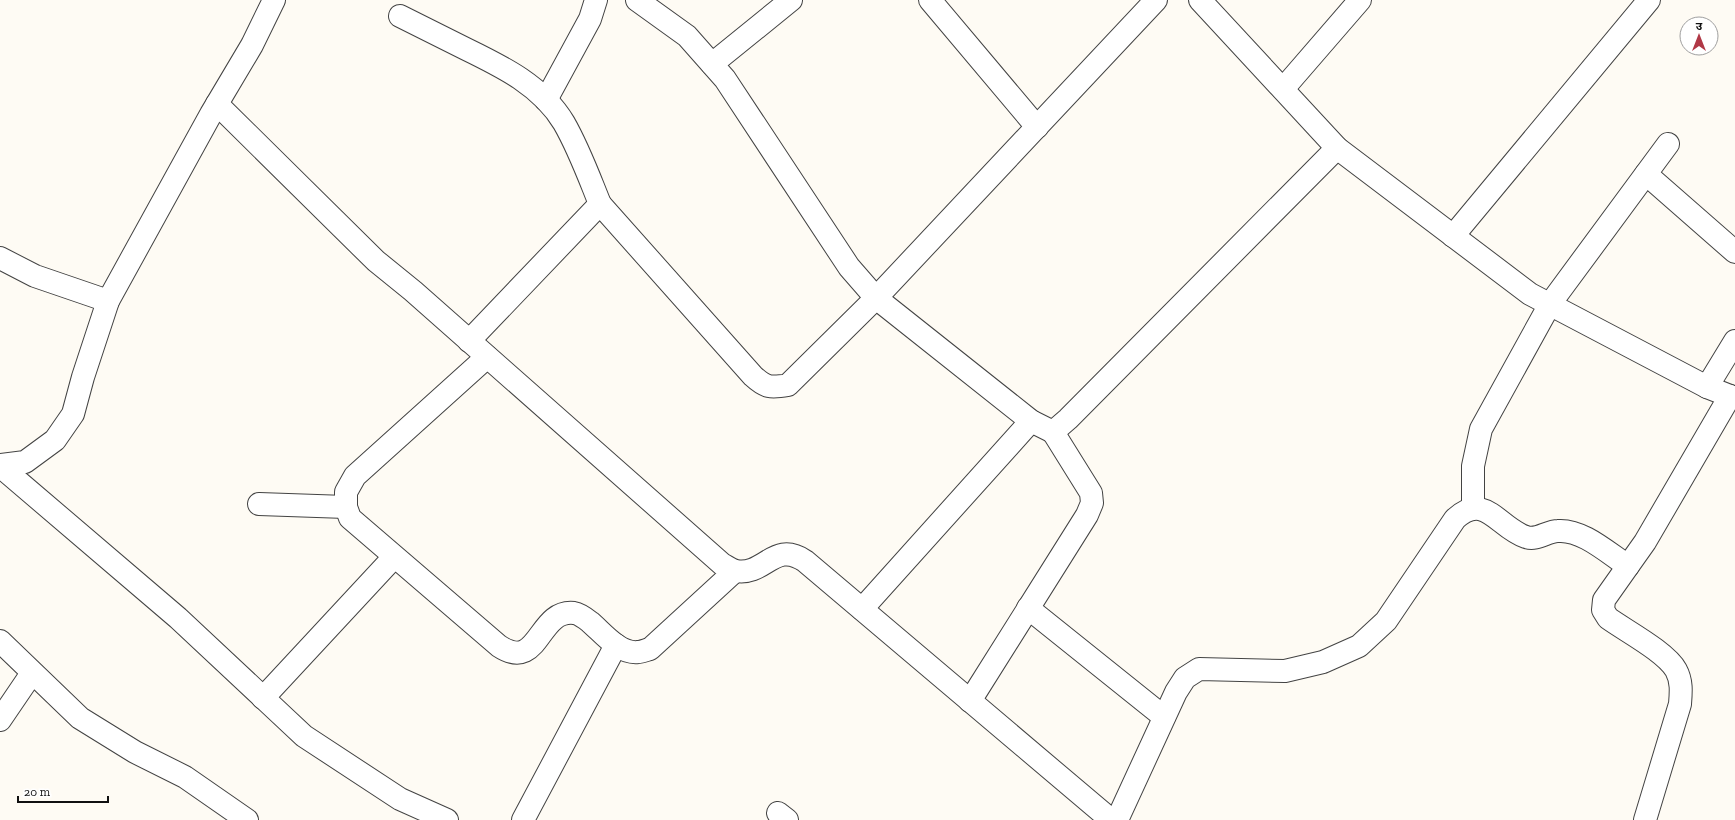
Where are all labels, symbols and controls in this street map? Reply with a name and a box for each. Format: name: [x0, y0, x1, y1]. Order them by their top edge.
north arrow: [1679, 16, 1719, 56]
text: उ: [1696, 20, 1703, 33]
scale bar: [18, 778, 108, 804]
text: 20 m: [24, 785, 51, 799]

